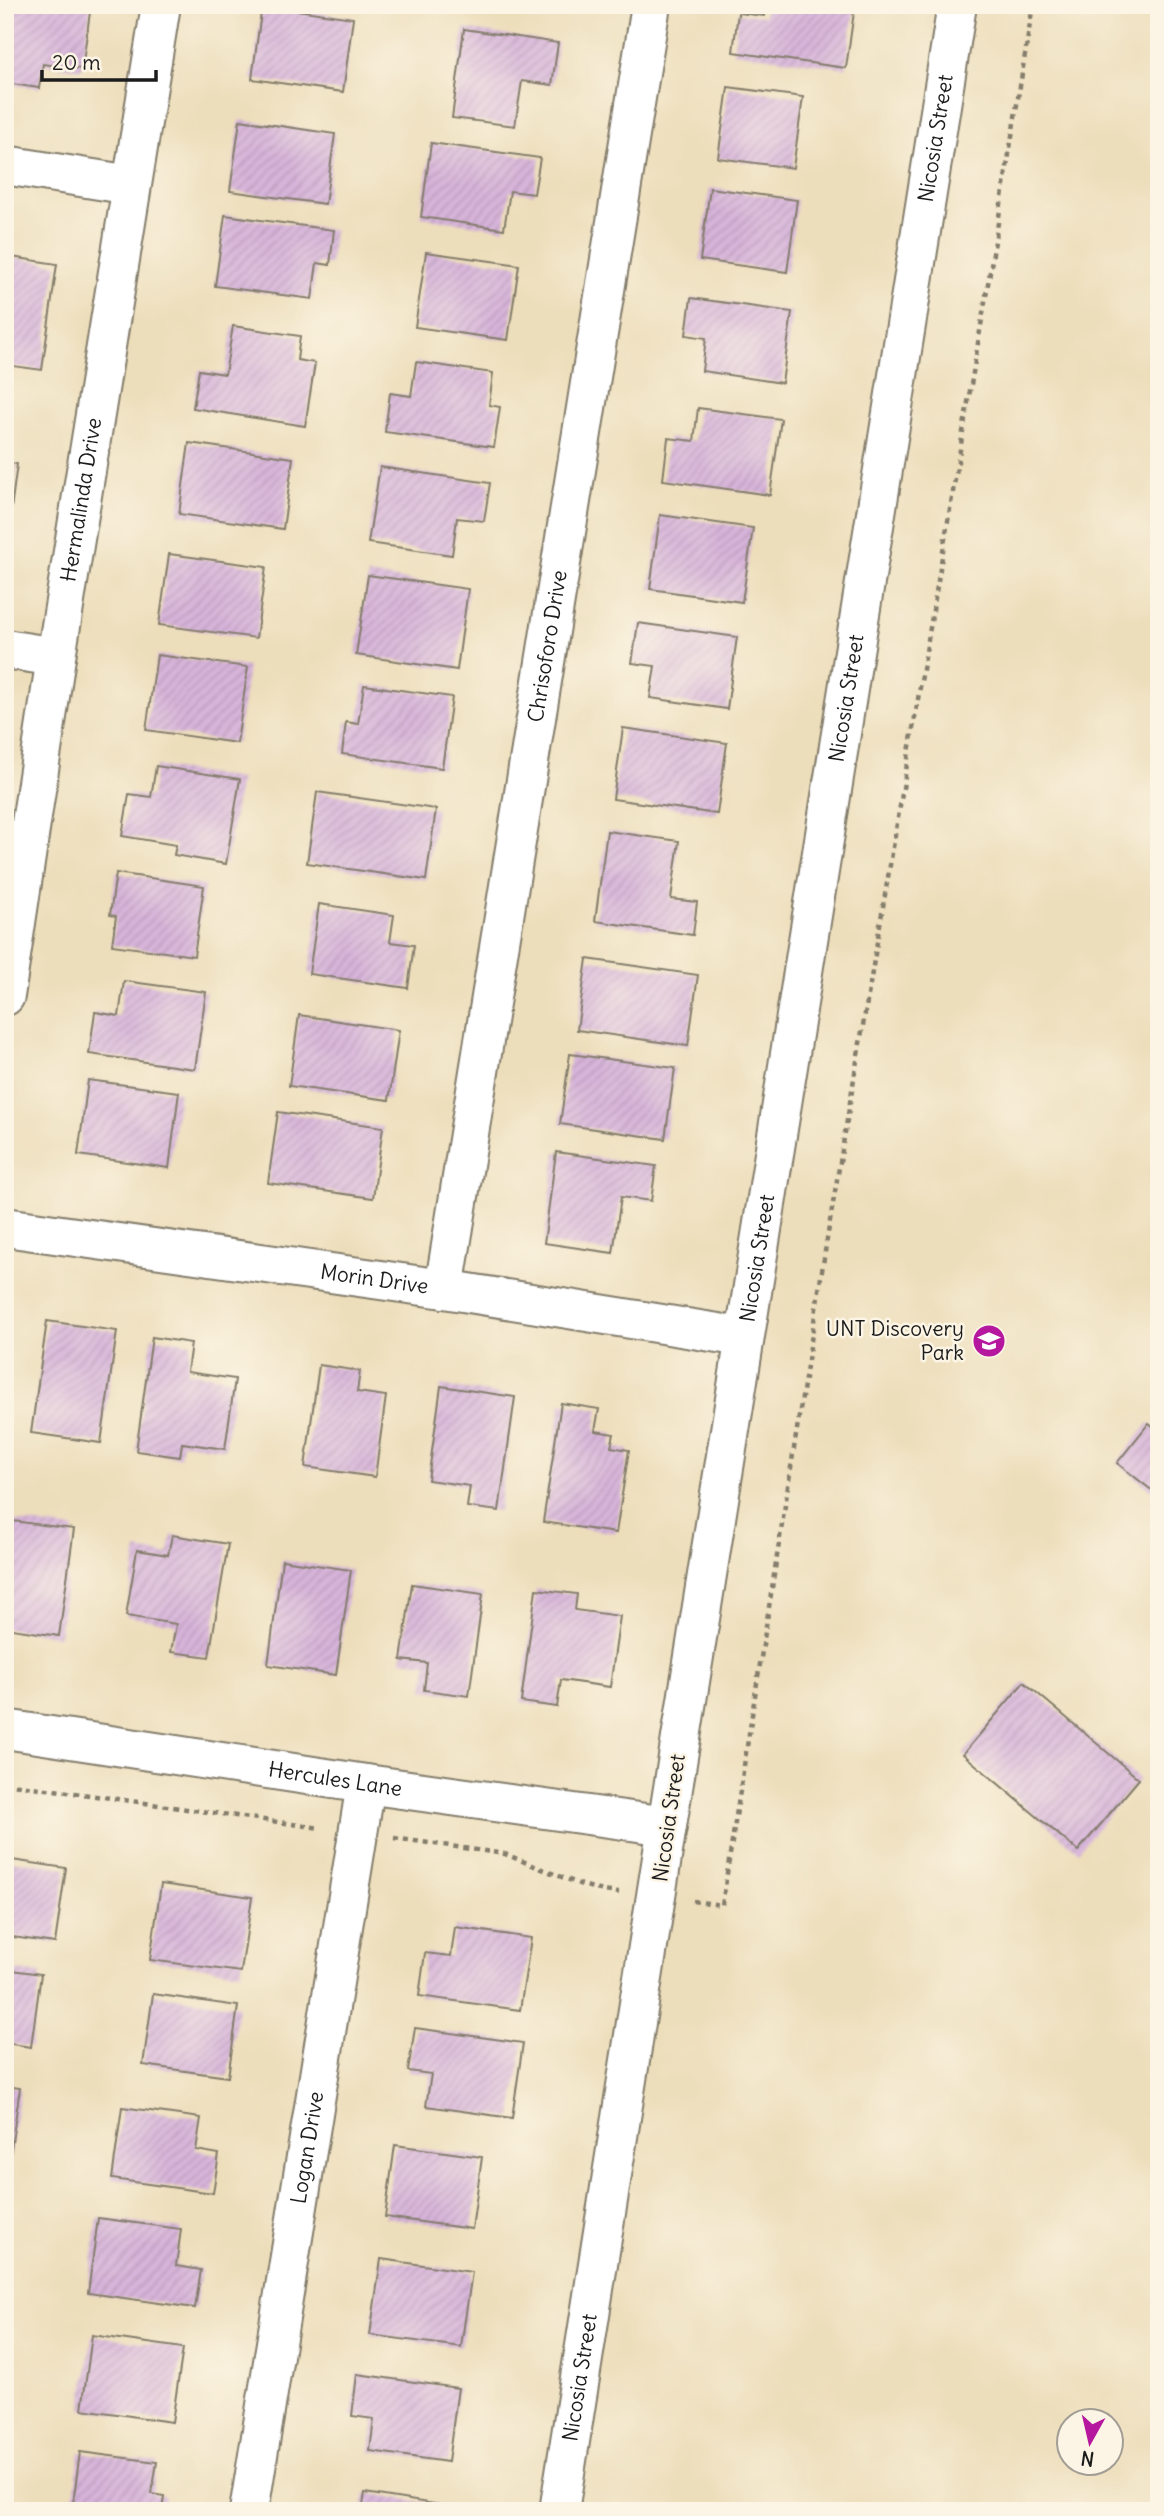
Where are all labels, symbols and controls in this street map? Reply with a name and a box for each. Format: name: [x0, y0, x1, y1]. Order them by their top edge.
scale bar: [42, 38, 156, 82]
text: 20 m: [52, 49, 101, 76]
street label: Nicosia Street: [912, 73, 959, 204]
street label: Hermalinda Drive: [54, 416, 107, 584]
street label: Chrisoforo Drive: [522, 568, 573, 724]
street label: Nicosia Street: [823, 632, 870, 764]
street label: Nicosia Street: [733, 1192, 780, 1324]
street label: Morin Drive: [319, 1258, 430, 1300]
place label: UNT Discovery Park: [826, 1315, 964, 1366]
school or university icon: UNT Discovery Park: [970, 1322, 1008, 1360]
street label: Nicosia Street: [646, 1752, 691, 1884]
street label: Hercules Lane: [266, 1755, 404, 1802]
street label: Logan Drive: [285, 2089, 329, 2206]
street label: Nicosia Street: [556, 2312, 603, 2443]
north arrow: [1056, 2408, 1126, 2478]
text: N: [1079, 2446, 1096, 2472]

